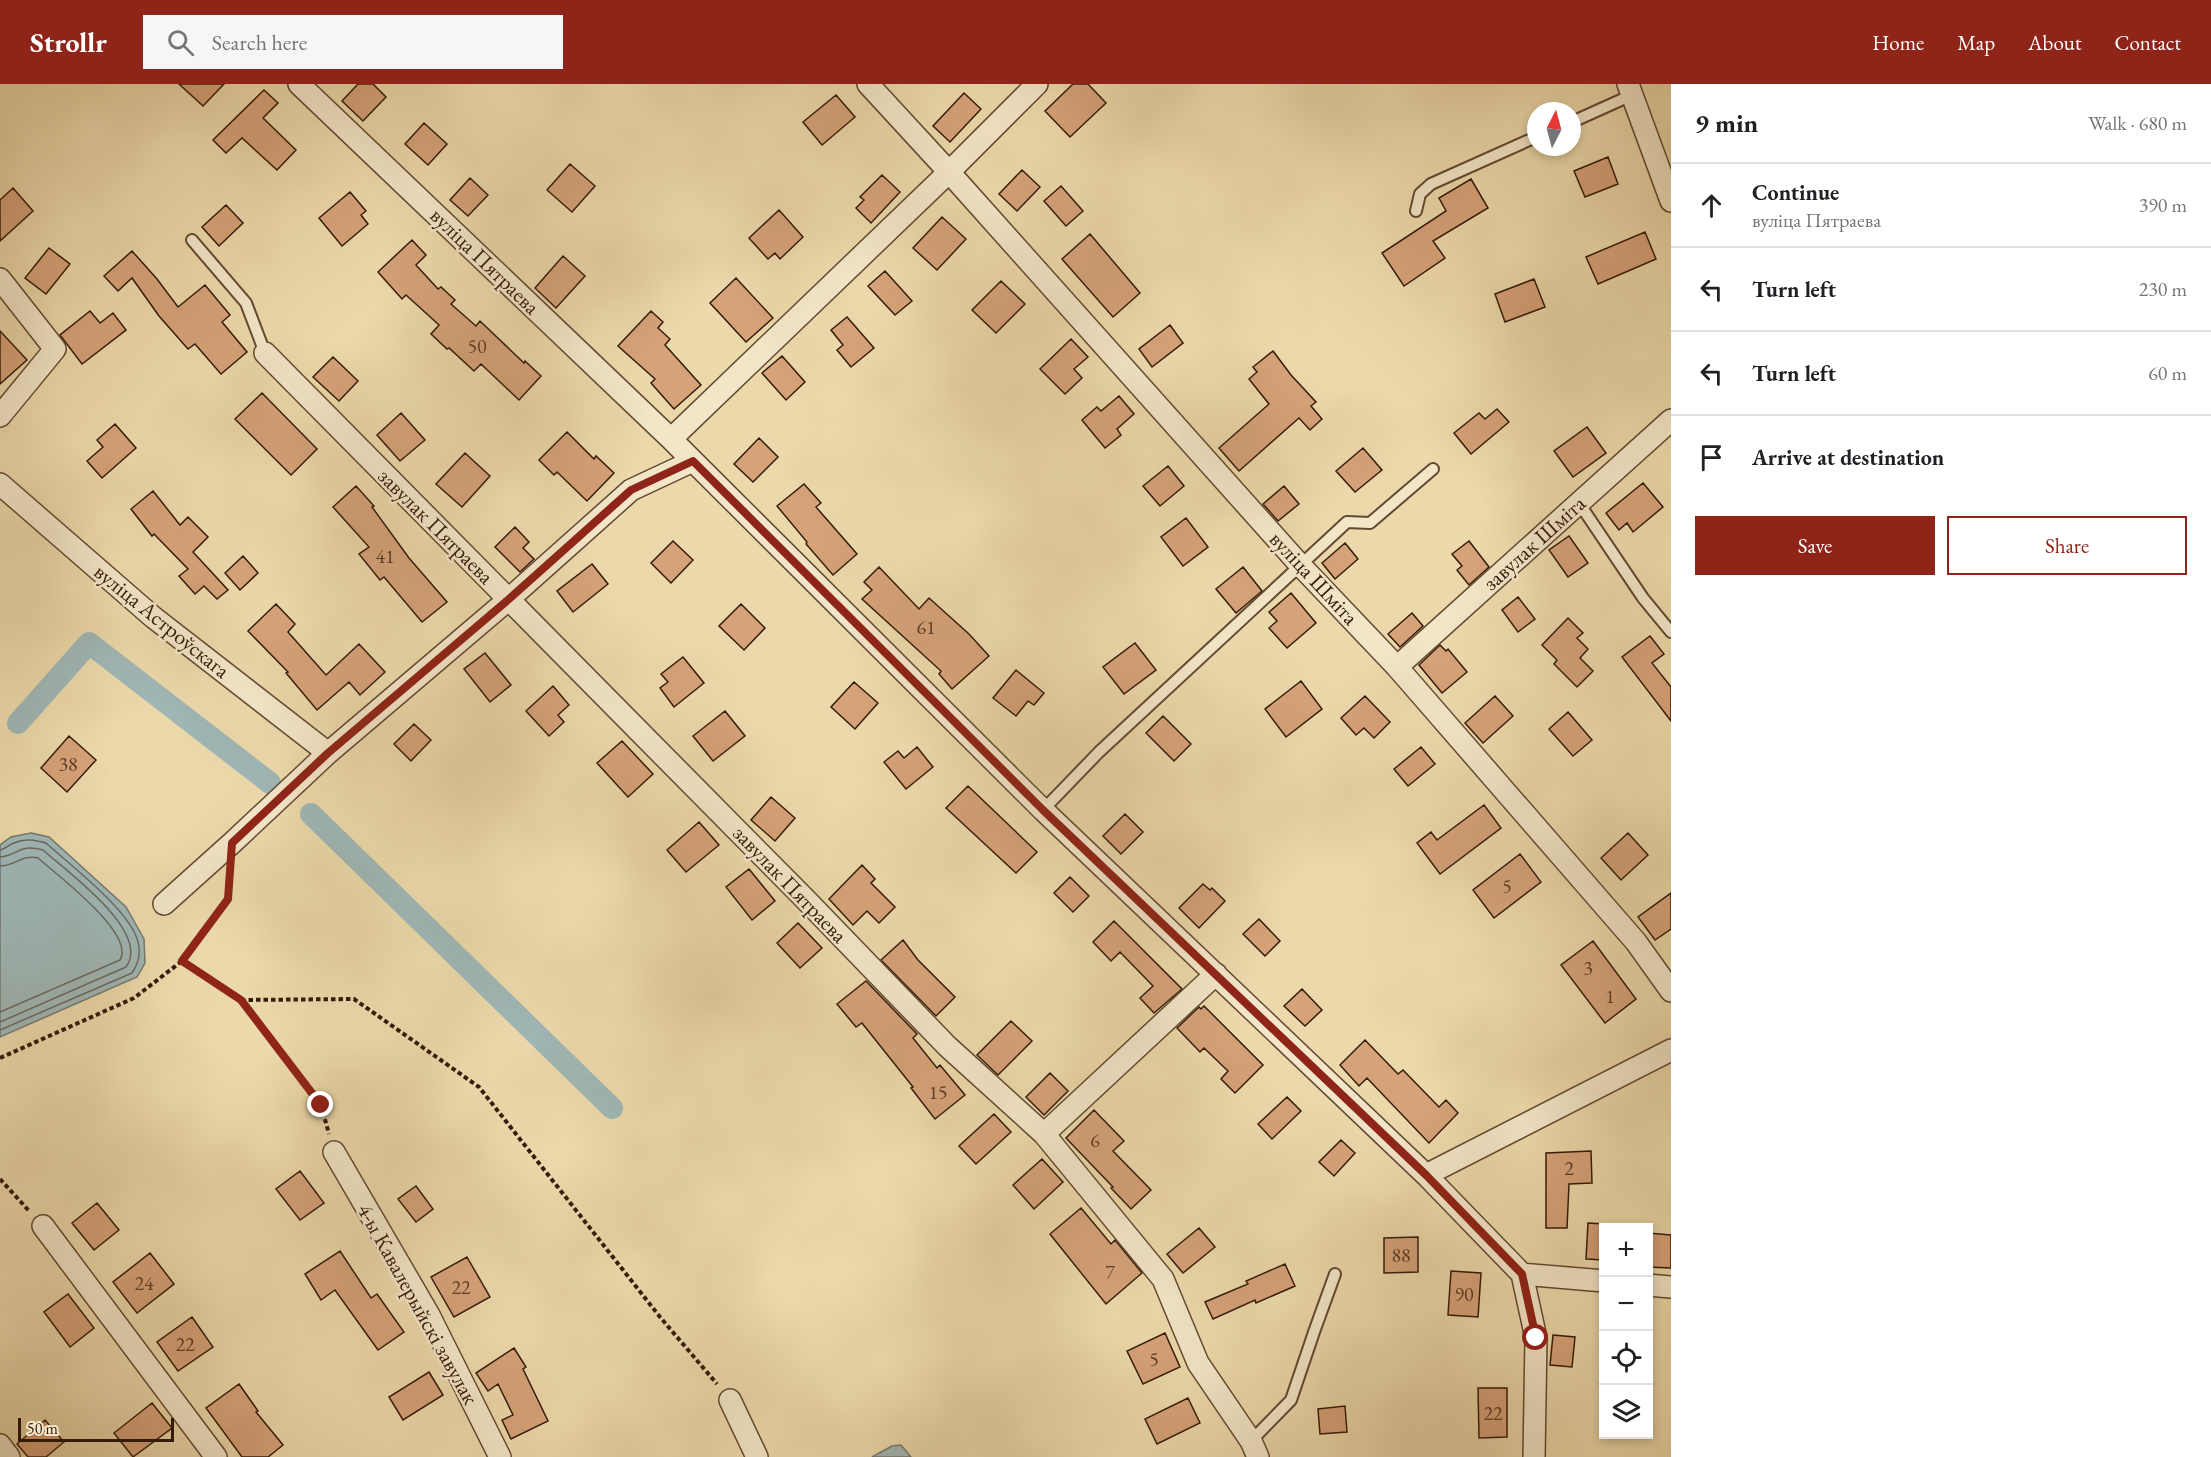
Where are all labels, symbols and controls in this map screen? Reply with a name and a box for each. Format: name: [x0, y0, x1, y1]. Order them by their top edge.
search box: [143, 15, 563, 69]
text: Strollr: [30, 24, 107, 60]
icon: search: [164, 26, 197, 59]
text: Search here: [212, 28, 307, 57]
text: Home: [1872, 29, 1924, 56]
text: Map: [1957, 29, 1995, 56]
text: About: [2028, 29, 2081, 56]
text: Contact: [2114, 29, 2181, 56]
north arrow: [1527, 102, 1581, 156]
text: 9 min: [1695, 106, 1758, 140]
text: Walk · 680 m: [2088, 110, 2187, 136]
text: Continue: [1752, 178, 1839, 207]
icon: ahead: [1695, 189, 1728, 222]
text: 390 m: [2139, 192, 2187, 218]
street label: вуліца Пятраева: [424, 201, 546, 321]
text: вуліца Пятраева: [1752, 207, 1881, 233]
icon: left: [1695, 273, 1728, 306]
text: Turn left: [1752, 275, 1836, 304]
text: 230 m: [2139, 276, 2187, 302]
house number: 50: [467, 333, 487, 359]
icon: left: [1695, 357, 1728, 390]
text: Turn left: [1752, 359, 1836, 388]
text: 60 m: [2148, 360, 2187, 386]
icon: arrive: [1695, 441, 1728, 474]
text: Arrive at destination: [1752, 443, 1944, 472]
street label: завулак Пятраева: [372, 462, 501, 591]
street label: завулак Шміта: [1476, 489, 1592, 597]
button: Save: [1695, 516, 1935, 575]
button: Share: [1947, 516, 2187, 575]
street label: вуліца Шміта: [1263, 525, 1365, 631]
house number: 41: [375, 543, 395, 569]
street label: вуліца Астроўскага: [88, 557, 236, 685]
house number: 61: [916, 614, 936, 640]
house number: 38: [58, 751, 78, 777]
street label: завулак Пятраева: [726, 819, 854, 949]
house number: 5: [1502, 873, 1512, 899]
house number: 3: [1583, 955, 1593, 981]
house number: 1: [1605, 983, 1615, 1009]
house number: 15: [928, 1079, 948, 1105]
route end: [307, 1091, 333, 1117]
house number: 6: [1090, 1127, 1100, 1153]
house number: 2: [1564, 1155, 1574, 1181]
street label: 4-ы Кавалерыйскі завулак: [351, 1198, 486, 1410]
map controls: [1599, 1223, 1653, 1439]
button: +: [1599, 1223, 1653, 1277]
house number: 88: [1391, 1242, 1411, 1268]
house number: 7: [1105, 1259, 1115, 1285]
house number: 24: [134, 1270, 154, 1296]
house number: 22: [451, 1274, 471, 1300]
button: −: [1599, 1277, 1653, 1331]
house number: 90: [1454, 1281, 1474, 1307]
route start: [1522, 1324, 1548, 1350]
house number: 22: [175, 1331, 195, 1357]
button: locate: [1599, 1331, 1653, 1385]
house number: 5: [1149, 1346, 1159, 1372]
button: layers: [1599, 1385, 1653, 1439]
house number: 22: [1483, 1400, 1503, 1426]
scale bar: [18, 1415, 174, 1442]
text: 50 m: [27, 1418, 58, 1439]

